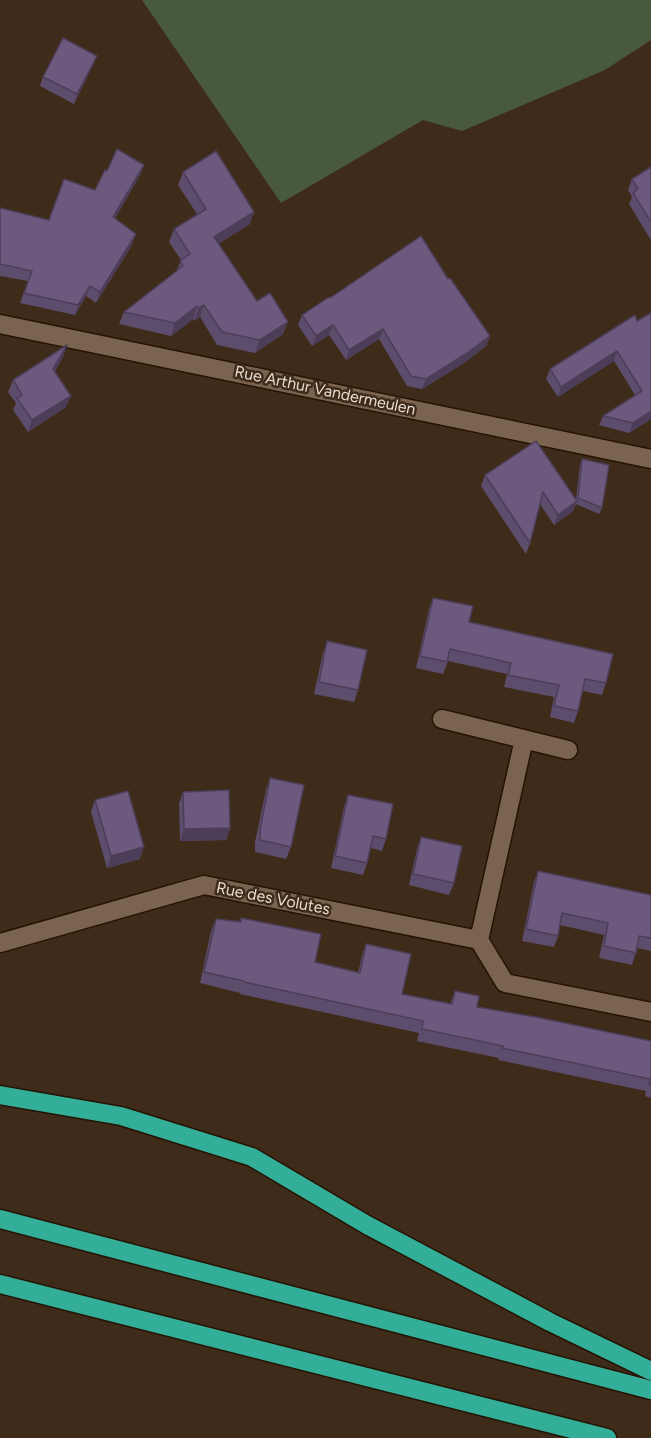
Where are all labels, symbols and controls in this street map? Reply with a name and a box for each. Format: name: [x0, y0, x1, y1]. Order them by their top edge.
street label: Rue Arthur Vandermeulen: [233, 362, 417, 420]
street label: Rue des Volutes: [214, 879, 332, 919]

